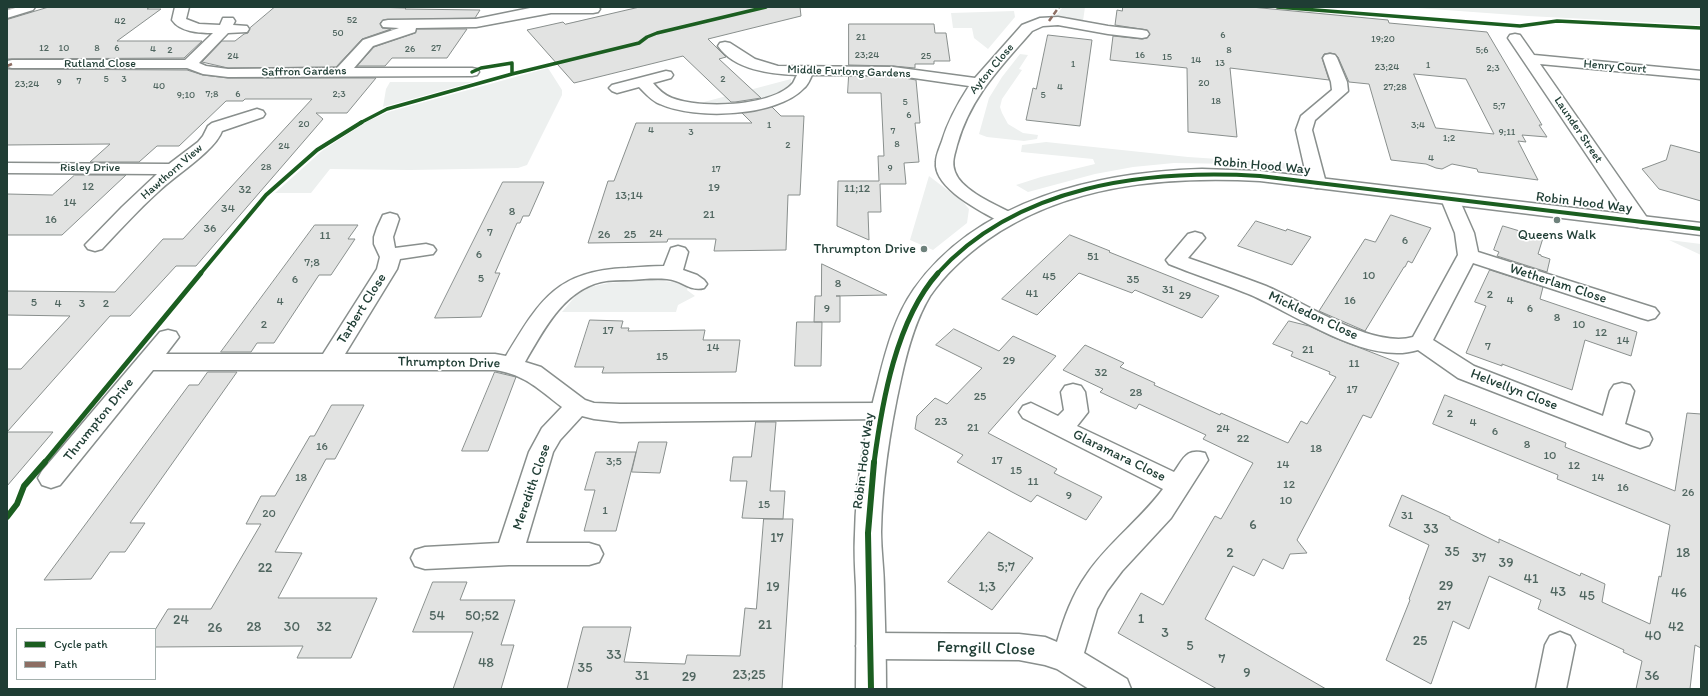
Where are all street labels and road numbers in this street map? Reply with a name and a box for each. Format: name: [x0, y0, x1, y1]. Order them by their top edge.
street label: Ayton Close: [967, 41, 1017, 97]
street label: Rutland Close: [64, 57, 136, 71]
street label: Henry Court: [1583, 57, 1647, 77]
street label: Middle Furlong Gardens: [787, 63, 911, 81]
street label: Saffron Gardens: [261, 64, 347, 80]
street label: Launder Street: [1550, 94, 1606, 166]
street label: Hawthorn View: [138, 141, 206, 203]
street label: Robin Hood Way: [1213, 153, 1311, 179]
street label: Risley Drive: [60, 161, 120, 175]
street label: Robin Hood Way: [1535, 189, 1633, 217]
street label: Wetherlam Close: [1507, 260, 1609, 308]
street label: Tarbert Close: [334, 271, 390, 347]
street label: Mickledon Close: [1265, 288, 1361, 344]
street label: Thrumpton Drive: [398, 354, 500, 372]
street label: Helvellyn Close: [1468, 366, 1560, 414]
street label: Thrumpton Drive: [60, 375, 138, 465]
street label: Robin Hood Way: [850, 412, 878, 510]
street label: Glaramara Close: [1070, 426, 1168, 486]
street label: Meredith Close: [509, 442, 555, 532]
street label: Ferngill Close: [936, 637, 1036, 661]

